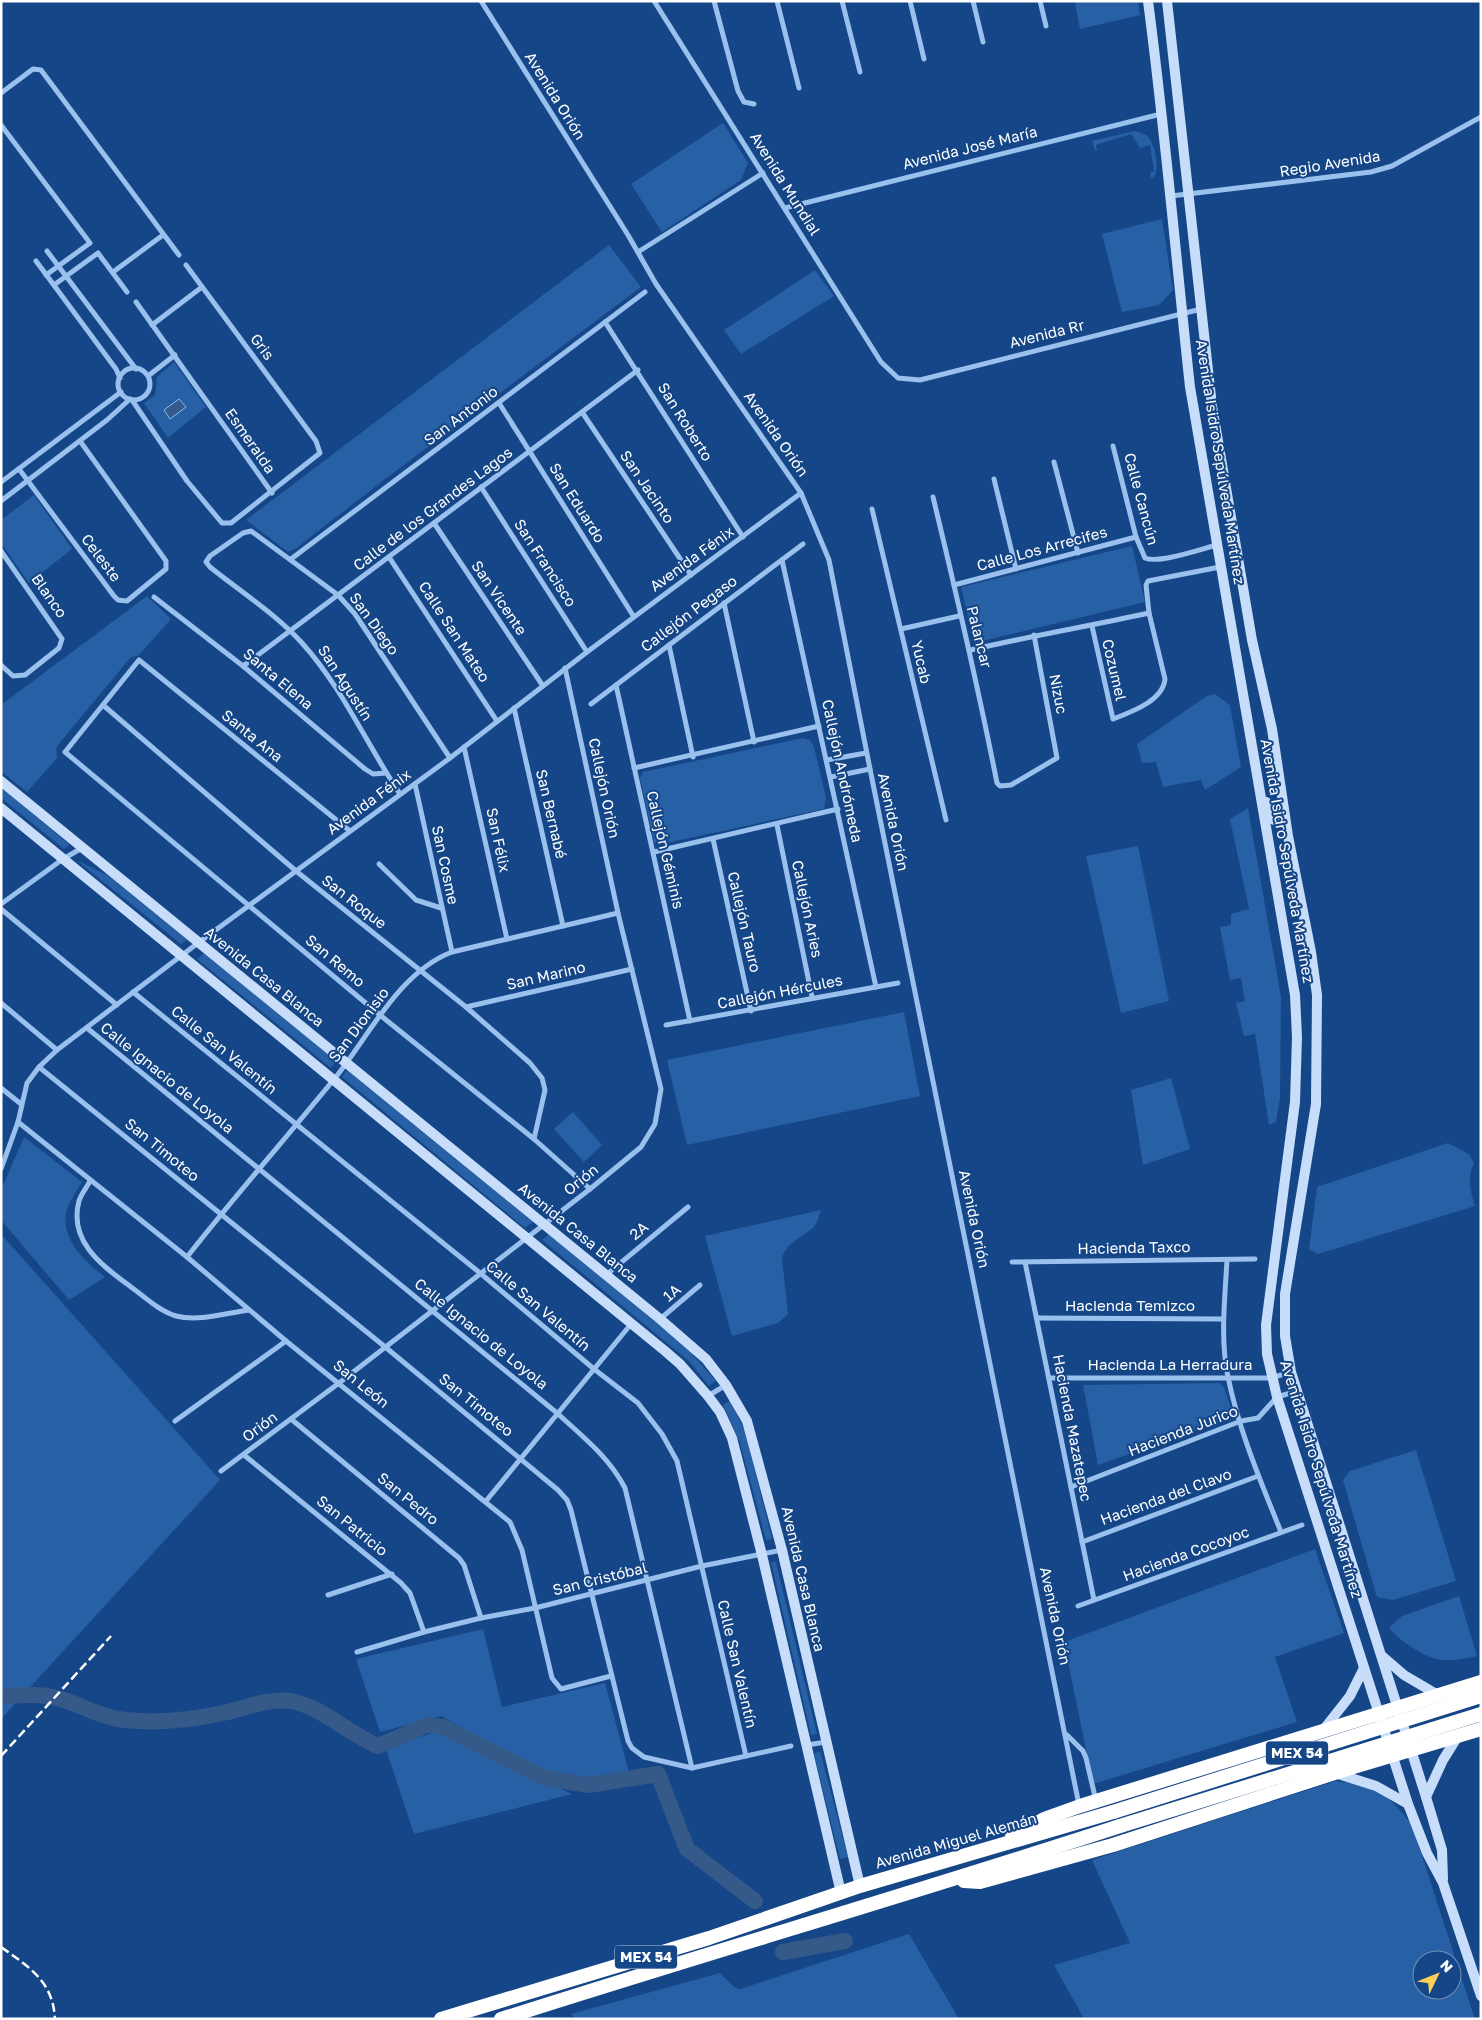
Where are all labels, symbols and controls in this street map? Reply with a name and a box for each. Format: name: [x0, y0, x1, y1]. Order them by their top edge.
street label: Avenida Orión: [522, 48, 590, 143]
street label: Avenida José María: [901, 122, 1039, 172]
street label: Avenida Mundial: [747, 129, 825, 239]
street label: Regio Avenida: [1278, 146, 1381, 180]
street label: Avenida Rr: [1007, 315, 1086, 351]
street label: Gris: [247, 330, 279, 363]
street label: Avenida Isidro Sepúlveda Martínez: [1193, 338, 1249, 586]
street label: San Roberto: [655, 379, 717, 464]
street label: San Antonio: [420, 382, 501, 449]
street label: Avenida Orión: [741, 387, 813, 479]
street label: Esmeralda: [222, 404, 280, 477]
street label: Calle de los Grandes Lagos: [349, 442, 516, 574]
street label: San Jacinto: [617, 447, 679, 526]
street label: Calle Cancún: [1121, 451, 1163, 547]
street label: San Eduardo: [546, 459, 610, 546]
street label: San Francisco: [511, 515, 581, 610]
street label: Avenida Fénix: [646, 522, 737, 595]
street label: Calle Los Arrecifes: [975, 522, 1109, 574]
street label: Celeste: [78, 530, 126, 585]
street label: San Vicente: [468, 557, 531, 638]
street label: Blanco: [28, 570, 71, 621]
street label: Callejón Pegaso: [637, 571, 740, 655]
street label: Calle San Mateo: [416, 578, 494, 685]
street label: San Diego: [346, 589, 403, 658]
street label: Palancar: [964, 604, 996, 670]
street label: Cozumel: [1099, 637, 1131, 703]
street label: Yucab: [908, 638, 936, 685]
street label: San Agustín: [315, 641, 377, 724]
street label: Santa Elena: [240, 644, 317, 713]
street label: Nizuc: [1046, 672, 1072, 715]
street label: Callejón Andrómeda: [819, 698, 867, 844]
street label: Santa Ana: [219, 705, 287, 765]
street label: Callejón Orión: [586, 736, 624, 840]
street label: Avenida Isidro Sepúlveda Martínez: [1258, 737, 1318, 985]
street label: Avenida Fénix: [323, 765, 414, 838]
street label: San Bernabé: [533, 767, 571, 861]
street label: Avenida Orión: [875, 771, 913, 872]
street label: Callejón Géminis: [644, 789, 688, 911]
street label: San Félix: [483, 806, 515, 874]
street label: San Cosme: [429, 824, 463, 906]
street label: Callejón Aries: [789, 858, 827, 959]
street label: San Roque: [319, 870, 391, 932]
street label: Callejón Tauro: [725, 870, 765, 974]
street label: Avenida Casa Blanca: [201, 922, 328, 1030]
street label: San Remo: [302, 930, 369, 990]
street label: San Marino: [505, 957, 587, 993]
street label: Callejón Hércules: [716, 970, 844, 1012]
street label: San Dionisio: [324, 984, 392, 1065]
street label: Calle San Valentín: [168, 1001, 281, 1097]
street label: Calle Ignacio de Loyola: [97, 1018, 238, 1137]
street label: San Timoteo: [122, 1114, 203, 1185]
street label: Orión: [559, 1160, 601, 1199]
street label: Avenida Orión: [956, 1168, 994, 1269]
street label: Avenida Casa Blanca: [515, 1178, 642, 1286]
street label: 2A: [625, 1217, 651, 1243]
street label: Hacienda Taxco: [1077, 1237, 1191, 1257]
street label: Calle San Valentín: [483, 1256, 595, 1354]
street label: Calle Ignacio de Loyola: [411, 1274, 552, 1393]
street label: 1A: [659, 1280, 684, 1305]
street label: Hacienda Temizco: [1065, 1296, 1195, 1314]
street label: Hacienda Mazatepec: [1050, 1353, 1096, 1503]
street label: San León: [330, 1355, 393, 1411]
street label: Hacienda La Herradura: [1088, 1355, 1252, 1373]
street label: Avenida Isidro Sepúlveda Martínez: [1277, 1358, 1367, 1600]
street label: San Timoteo: [436, 1369, 517, 1440]
street label: Hacienda Jurico: [1125, 1401, 1240, 1459]
street label: Orión: [238, 1407, 280, 1445]
street label: Hacienda del Clavo: [1098, 1464, 1234, 1528]
street label: San Pedro: [374, 1468, 443, 1528]
street label: San Patricio: [313, 1491, 392, 1559]
street label: Avenida Casa Blanca: [778, 1504, 829, 1653]
street label: Hacienda Cocoyoc: [1120, 1522, 1251, 1584]
street label: San Cristóbal: [551, 1558, 649, 1598]
street label: Avenida Orión: [1037, 1565, 1075, 1666]
street label: Calle San Valentín: [714, 1598, 761, 1730]
road number: MEX 54: [1266, 1742, 1328, 1765]
street label: Avenida Miguel Alemán: [873, 1808, 1039, 1872]
road number: MEX 54: [615, 1945, 677, 1968]
north arrow: [1412, 1950, 1462, 2000]
text: N: [1437, 1956, 1457, 1975]

